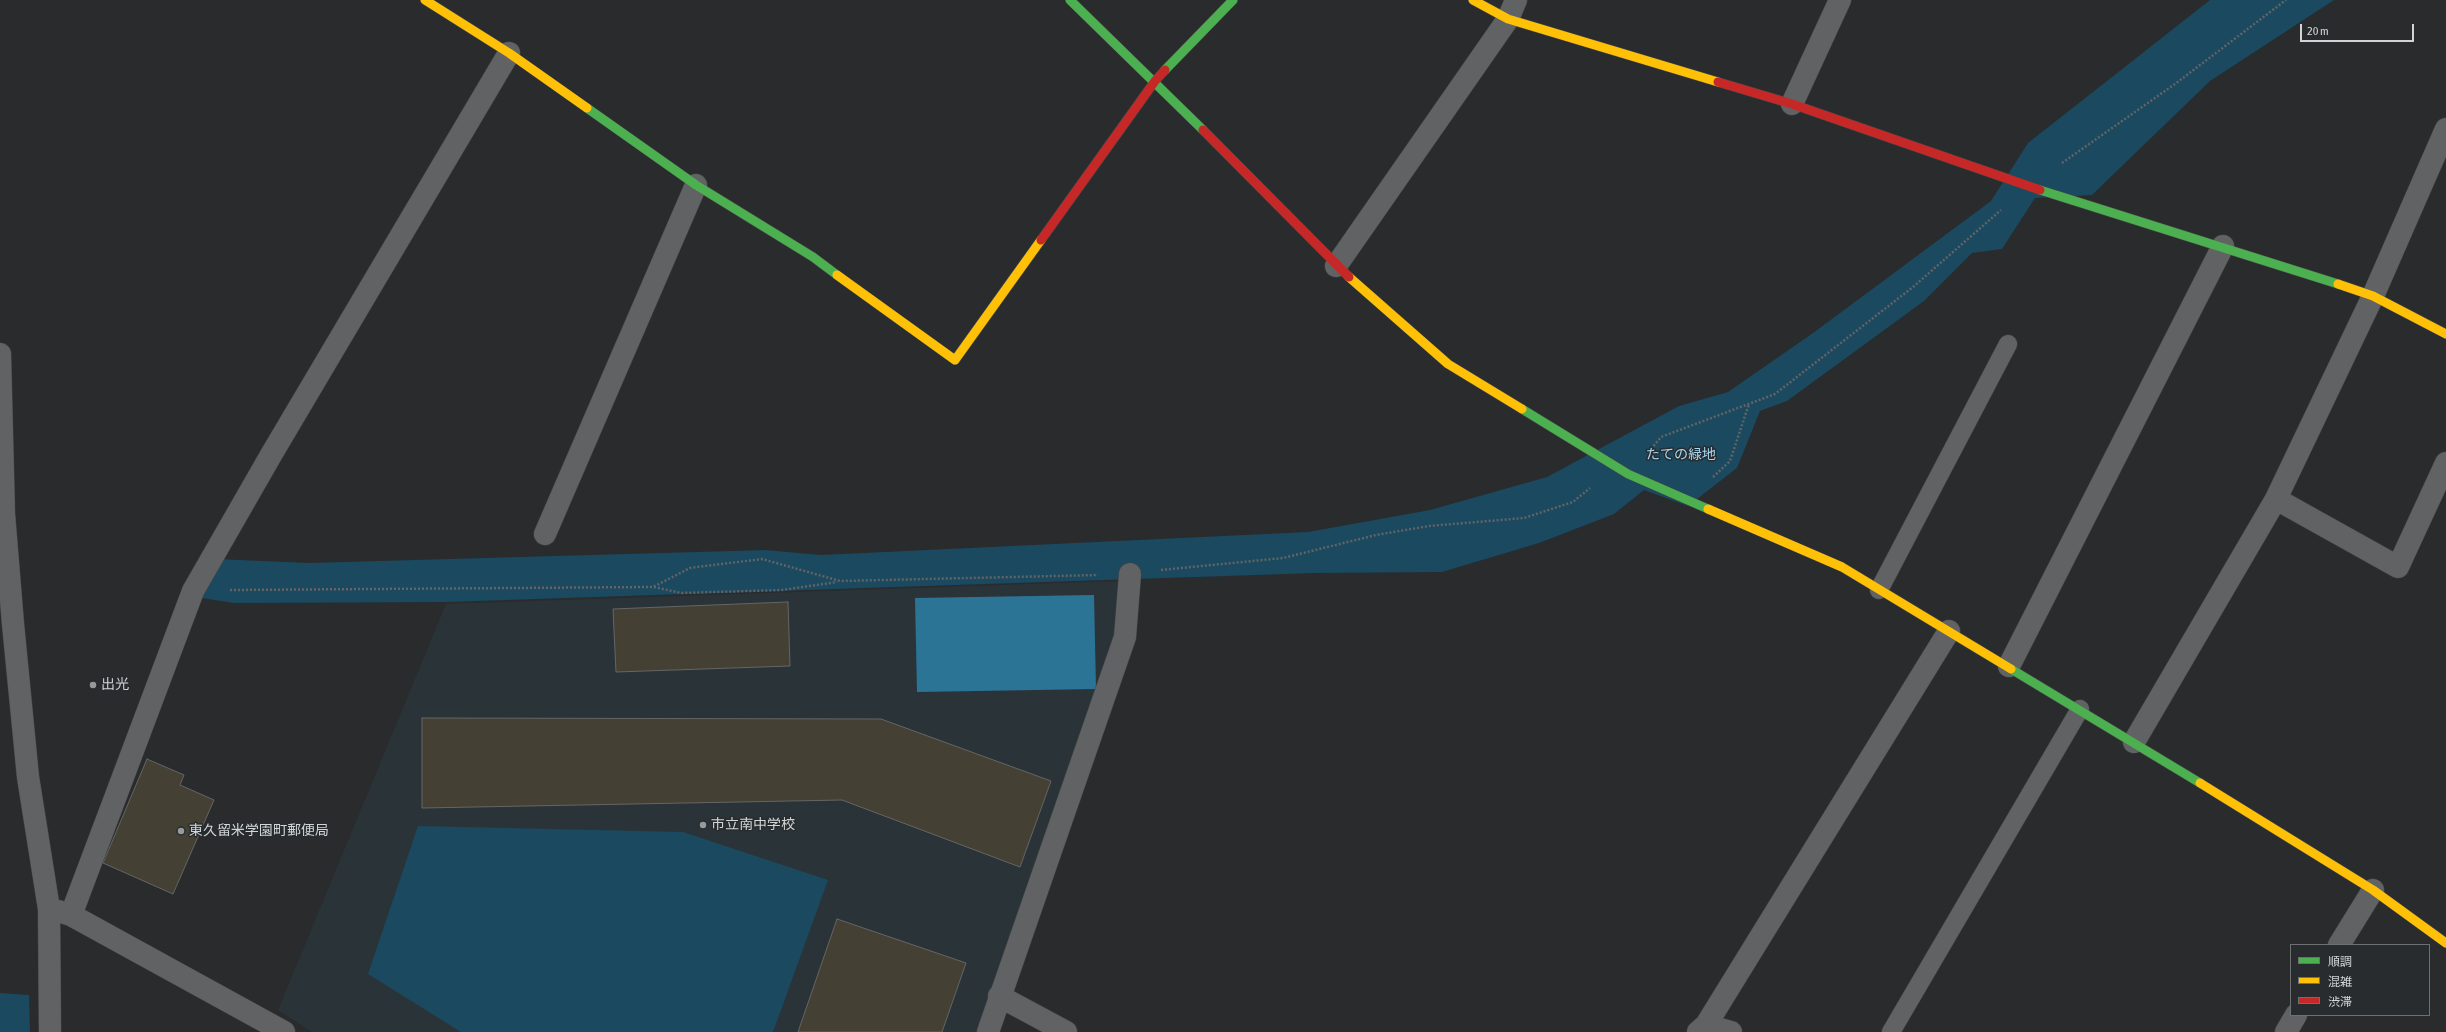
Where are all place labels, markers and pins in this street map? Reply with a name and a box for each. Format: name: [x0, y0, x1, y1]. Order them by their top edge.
place label: 出光: [101, 677, 129, 693]
marker: 出光: [88, 680, 98, 690]
place label: 市立南中学校: [711, 817, 795, 833]
marker: 市立南中学校: [698, 820, 708, 830]
place label: 東久留米学園町郵便局: [189, 823, 329, 839]
marker: 東久留米学園町郵便局: [176, 826, 186, 836]

